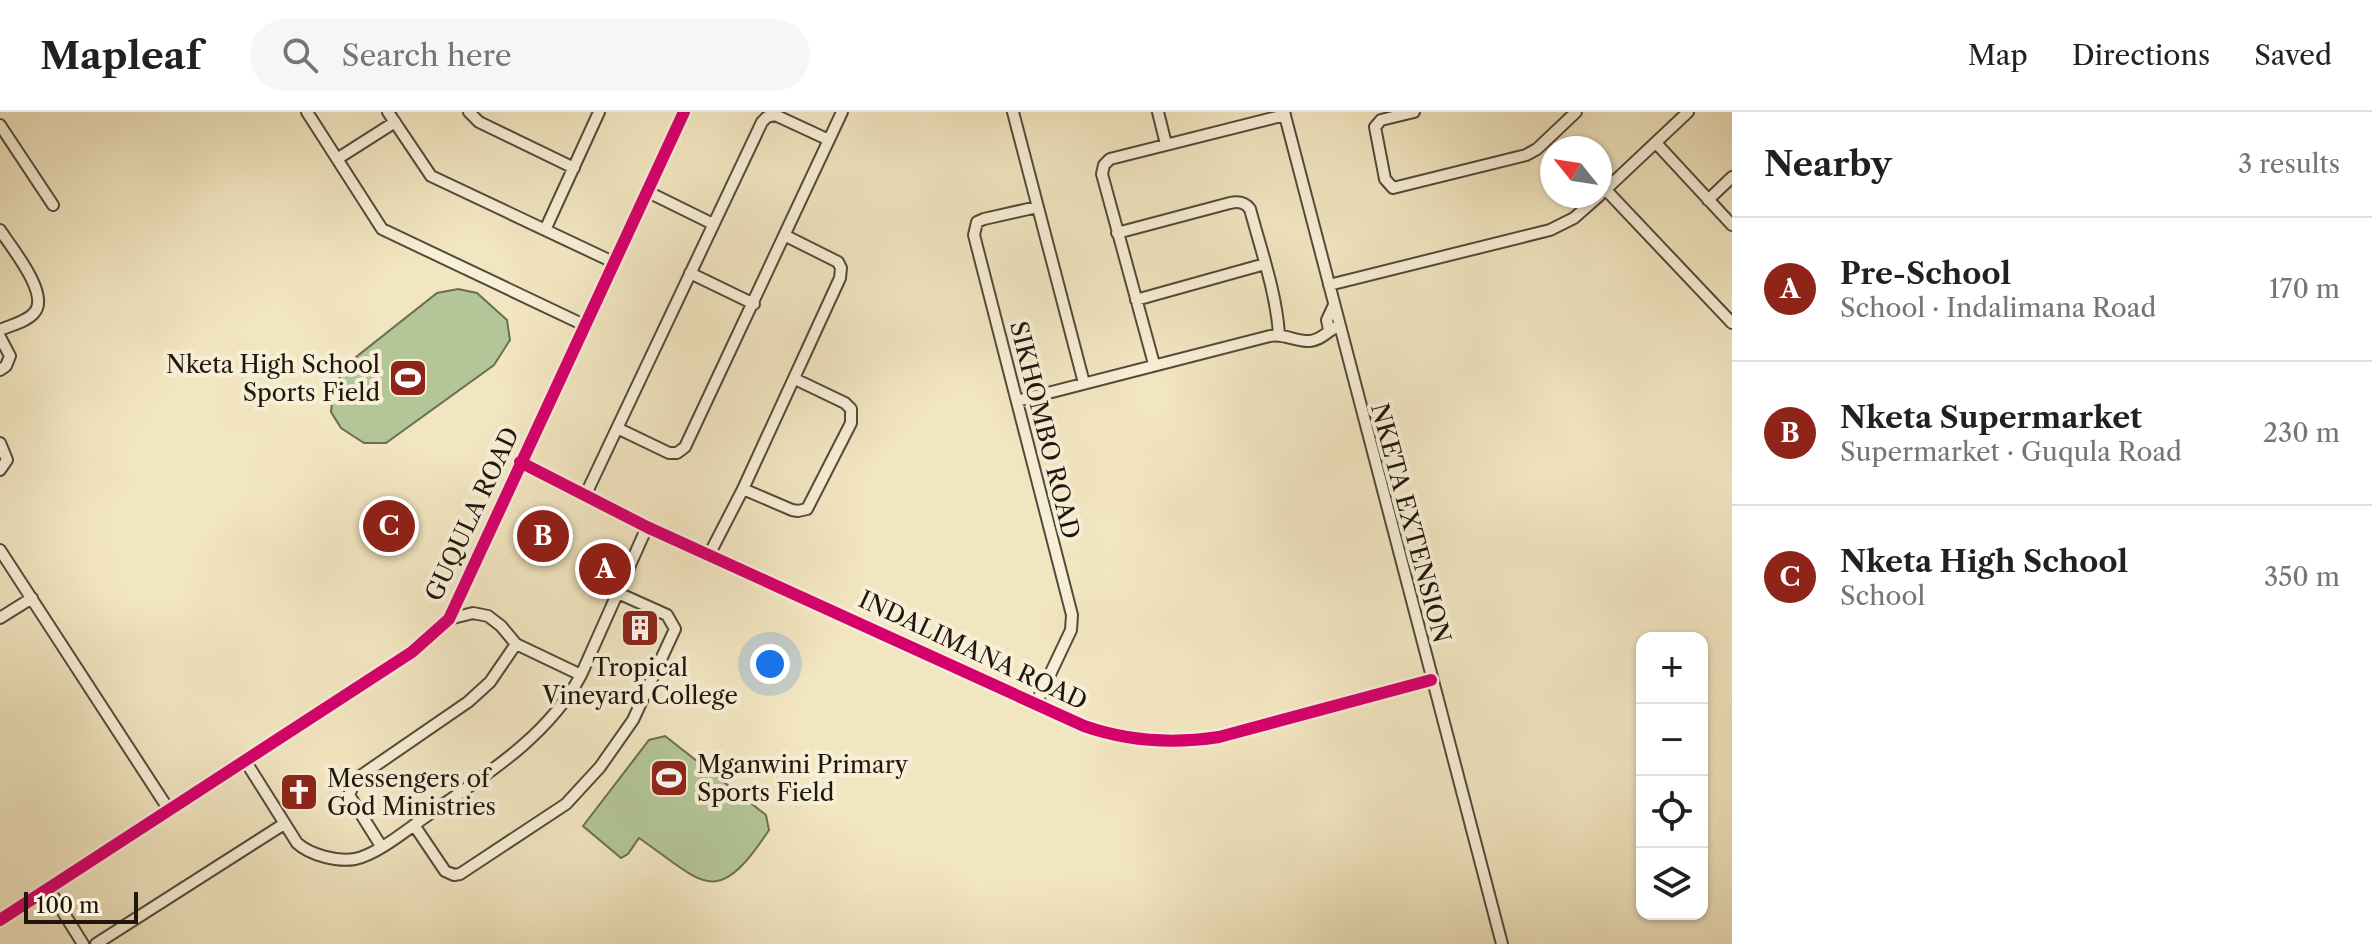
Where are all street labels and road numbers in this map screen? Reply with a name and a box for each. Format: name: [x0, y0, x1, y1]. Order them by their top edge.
street label: SIKHOMBO ROAD: [1004, 318, 1086, 542]
street label: NKETA EXTENSION: [1365, 400, 1457, 646]
street label: GUQULA ROAD: [419, 422, 525, 606]
street label: INDALIMANA ROAD: [854, 584, 1092, 716]

